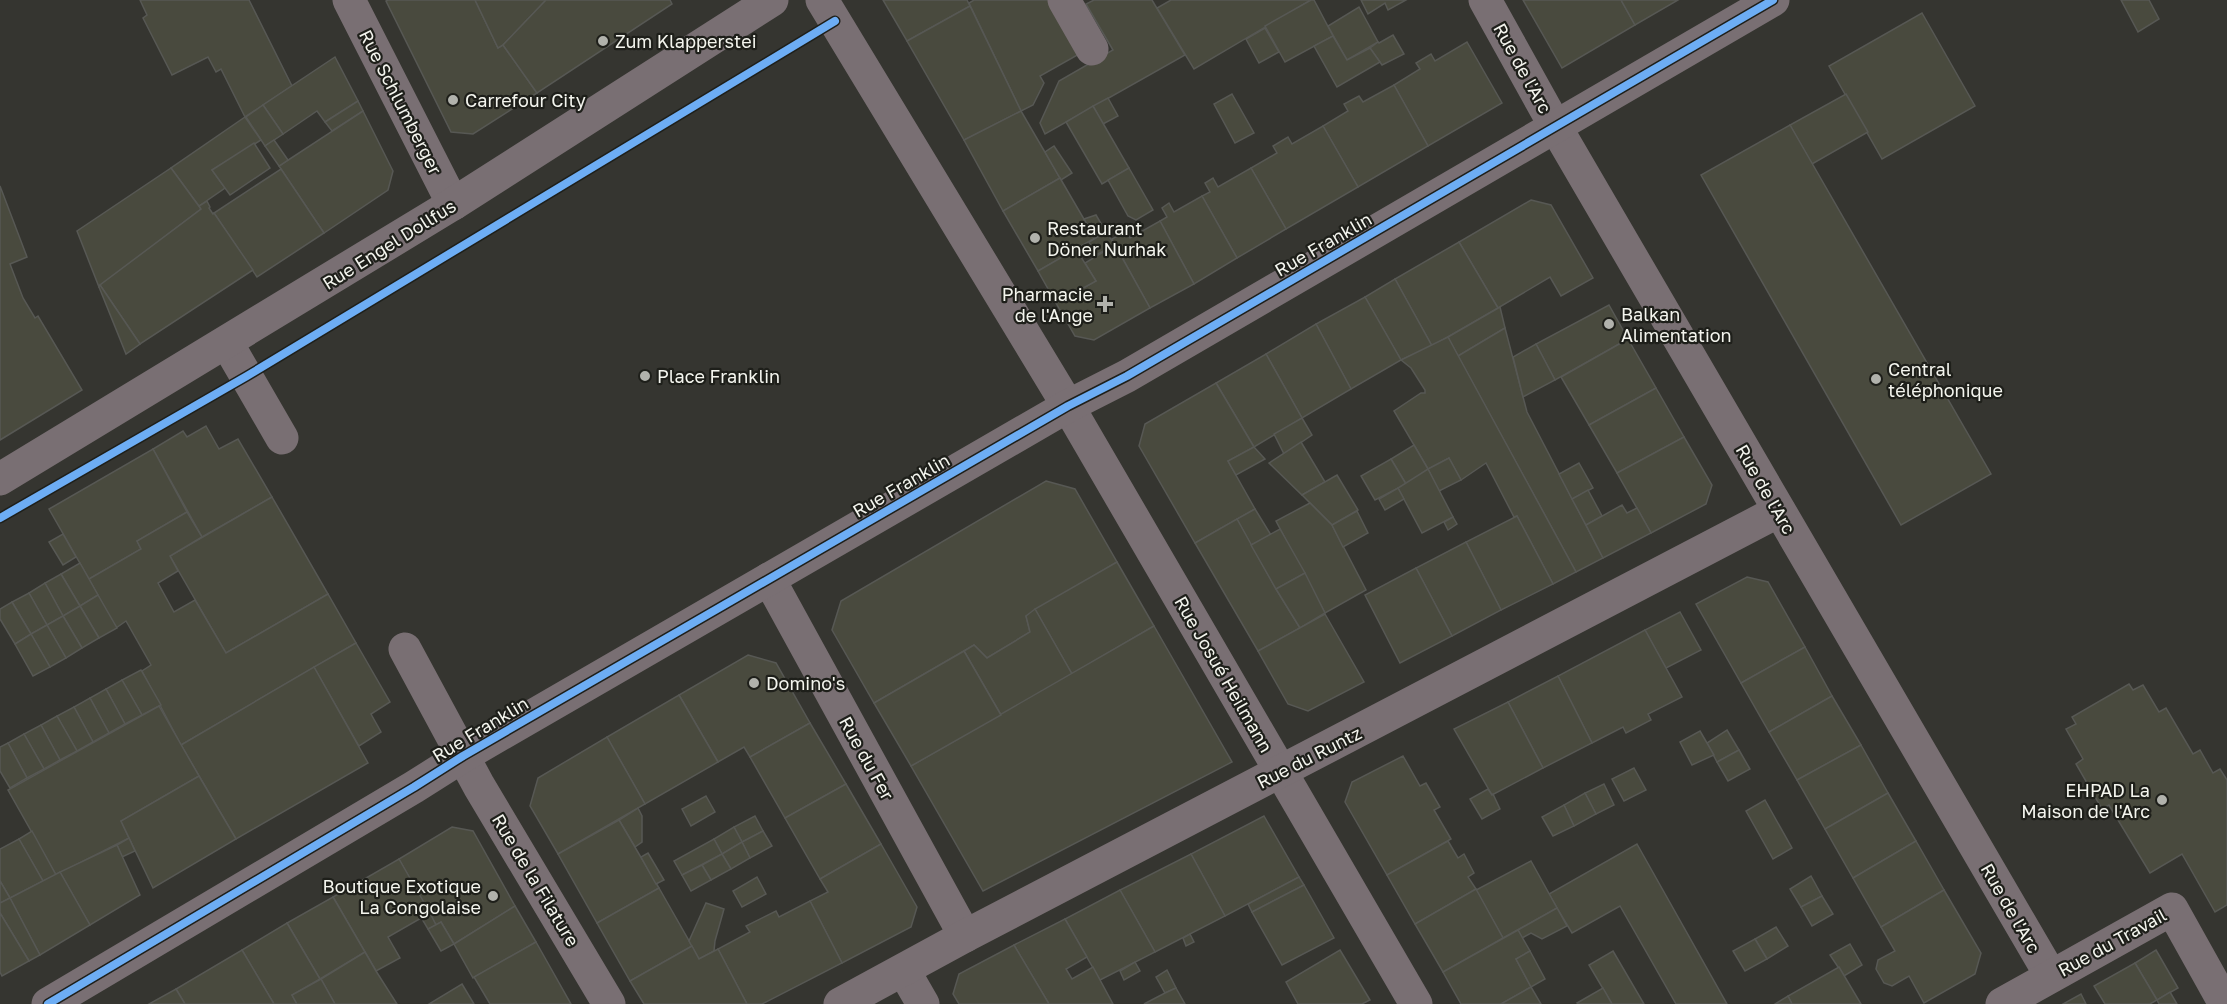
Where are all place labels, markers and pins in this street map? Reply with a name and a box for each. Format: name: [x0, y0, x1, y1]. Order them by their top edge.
place label: Zum Klapperstei: [615, 30, 757, 52]
marker: Zum Klapperstei: [596, 34, 610, 48]
place label: Carrefour City: [465, 89, 586, 111]
marker: Carrefour City: [446, 93, 460, 107]
place label: Restaurant Döner Nurhak: [1047, 217, 1166, 260]
marker: Restaurant Döner Nurhak: [1028, 231, 1042, 245]
place label: Pharmacie de l'Ange: [1002, 283, 1093, 326]
marker: Pharmacie de l'Ange: [1098, 297, 1112, 311]
place label: Balkan Alimentation: [1621, 303, 1732, 346]
marker: Balkan Alimentation: [1602, 317, 1616, 331]
place label: Central téléphonique: [1888, 358, 2003, 401]
place label: Place Franklin: [657, 365, 780, 387]
marker: Place Franklin: [638, 369, 652, 383]
marker: Central téléphonique: [1869, 372, 1883, 386]
place label: Domino's: [766, 672, 845, 694]
marker: Domino's: [747, 676, 761, 690]
place label: EHPAD La Maison de l'Arc: [2021, 779, 2150, 822]
marker: EHPAD La Maison de l'Arc: [2155, 793, 2169, 807]
place label: Boutique Exotique La Congolaise: [323, 875, 481, 918]
marker: Boutique Exotique La Congolaise: [486, 889, 500, 903]

